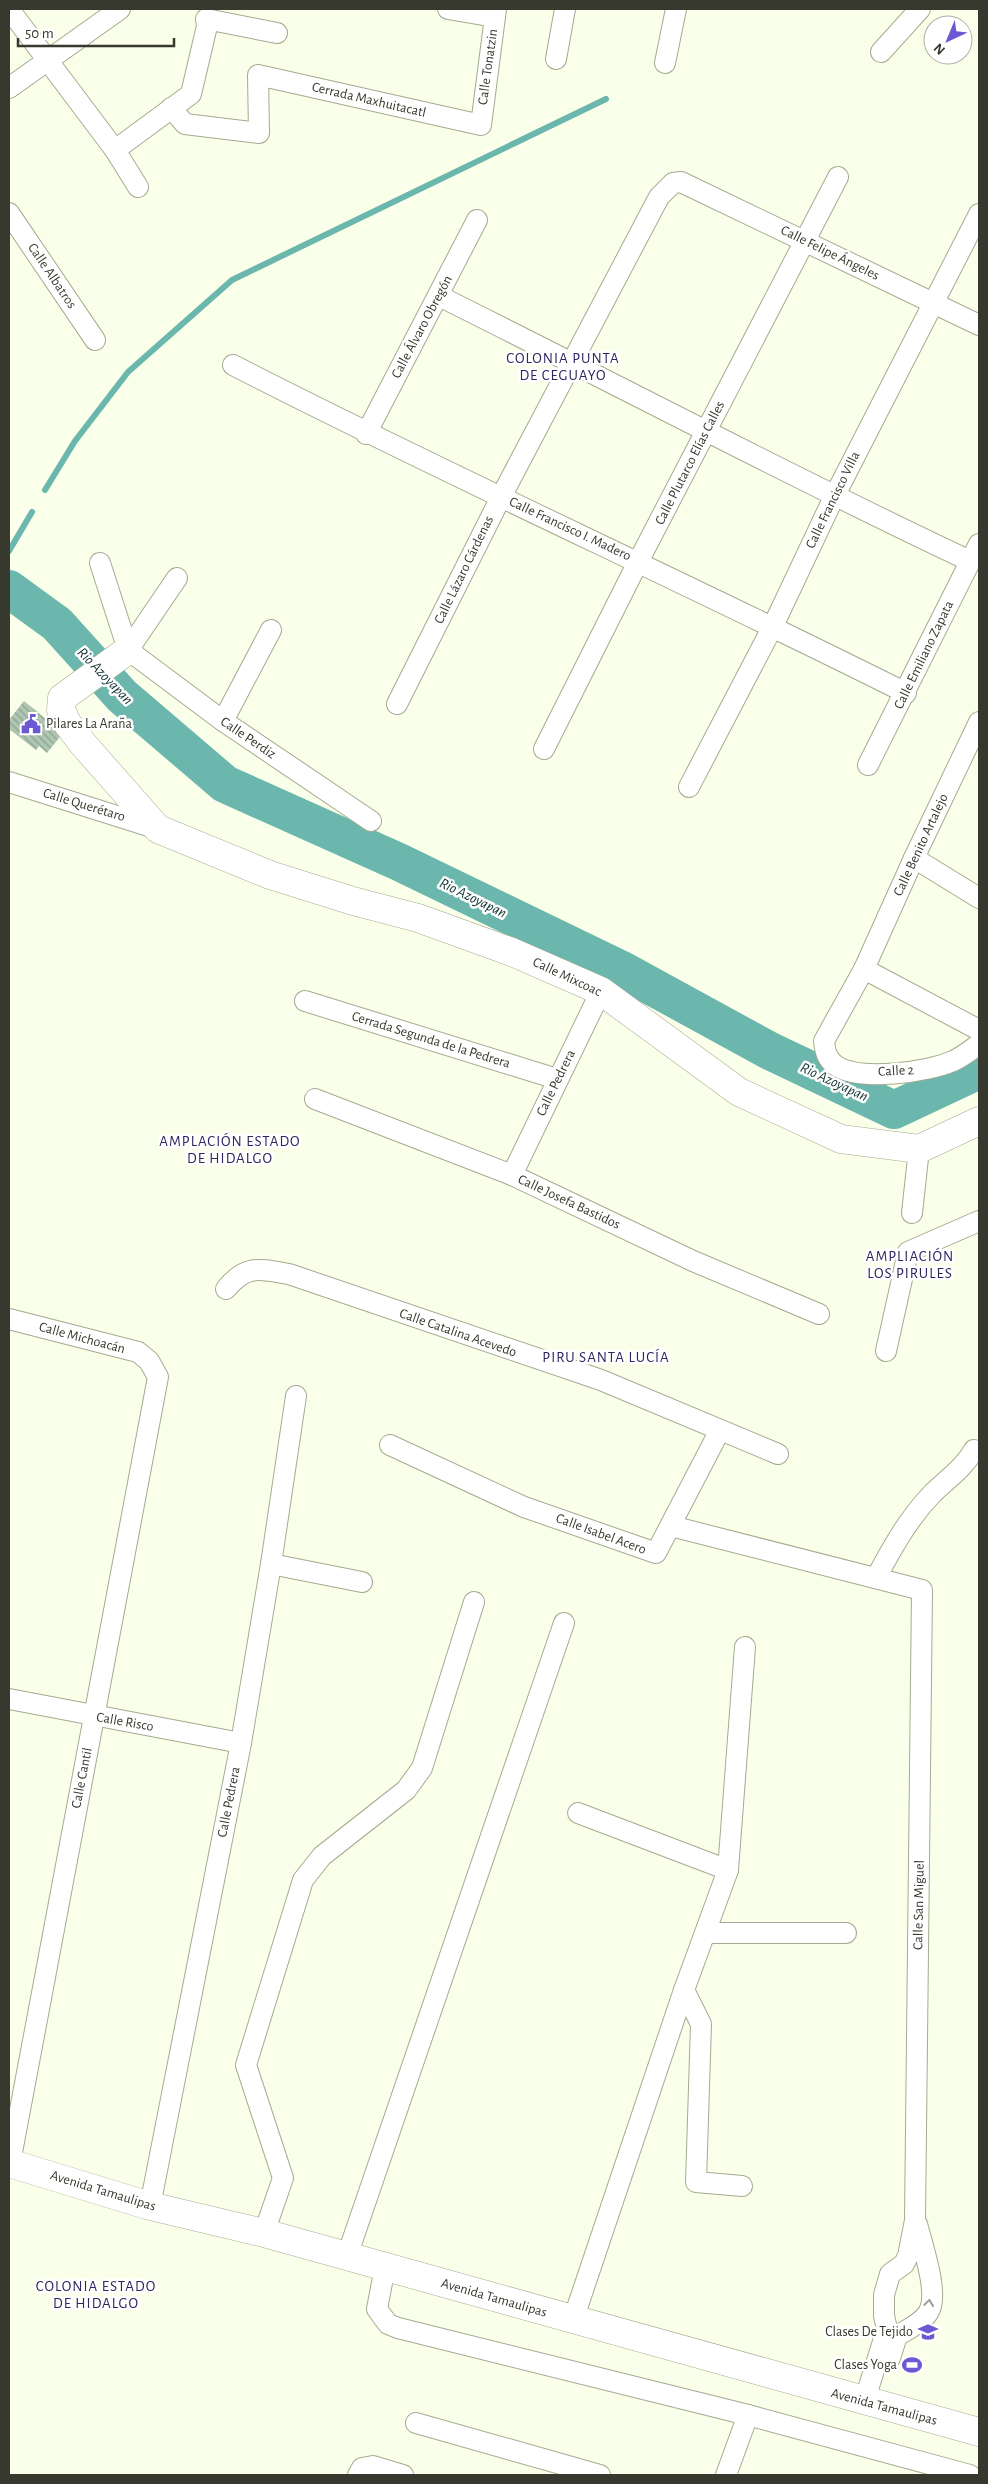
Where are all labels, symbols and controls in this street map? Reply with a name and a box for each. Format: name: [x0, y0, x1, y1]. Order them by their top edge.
scale bar: [18, 15, 174, 47]
north arrow: [923, 15, 973, 65]
text: 50 m: [25, 26, 54, 41]
street label: Calle Tonatzin: [476, 28, 500, 106]
text: N: [931, 40, 948, 57]
street label: Cerrada Maxhuitacatl: [311, 80, 427, 120]
street label: Calle Felipe Ángeles: [779, 220, 883, 283]
street label: Calle Albatros: [25, 241, 79, 311]
street label: Calle Álvaro Obregón: [386, 272, 455, 381]
district label: COLONIA PUNTA DE CEGUAYO: [506, 351, 620, 383]
street label: Calle Plutarco Elías Calles: [653, 399, 727, 527]
street label: Calle Francisco Villa: [803, 449, 863, 551]
street label: Calle Francisco I. Madero: [507, 495, 633, 563]
street label: Calle Lázaro Cárdenas: [432, 514, 496, 626]
street label: Calle Emiliano Zapata: [892, 598, 957, 711]
water label: Rio Azoyapan: [74, 645, 136, 707]
public building icon: Pilares La Araña: [20, 713, 42, 735]
street label: Calle Perdiz: [218, 714, 278, 762]
place label: Pilares La Araña: [46, 717, 132, 731]
street label: Calle Querétaro: [41, 786, 127, 824]
street label: Calle Benito Artalejo: [891, 792, 951, 898]
water label: Rio Azoyapan: [437, 875, 509, 921]
street label: Calle Mixcoac: [531, 955, 604, 999]
street label: Cerrada Segunda de la Pedrera: [350, 1009, 512, 1071]
street label: Calle Pedrera: [534, 1047, 578, 1118]
water label: Rio Azoyapan: [798, 1060, 870, 1104]
street label: Calle 2: [878, 1063, 914, 1079]
district label: AMPLACIÓN ESTADO DE HIDALGO: [159, 1132, 301, 1166]
street label: Calle Josefa Bastidos: [516, 1172, 622, 1232]
district label: AMPLIACIÓN LOS PIRULES: [866, 1247, 954, 1281]
street label: Calle Catalina Acevedo: [398, 1306, 519, 1360]
street label: Calle Michoacán: [37, 1320, 127, 1356]
district label: PIRU SANTA LUCÍA: [542, 1348, 670, 1365]
street label: Calle Isabel Acero: [554, 1511, 648, 1557]
street label: Calle Risco: [95, 1710, 155, 1734]
street label: Calle Cantil: [69, 1746, 95, 1810]
street label: Calle Pedrera: [215, 1765, 243, 1838]
street label: Calle San Miguel: [911, 1860, 927, 1950]
street label: Avenida Tamaulipas: [49, 2168, 157, 2214]
street label: Avenida Tamaulipas: [440, 2276, 548, 2320]
district label: COLONIA ESTADO DE HIDALGO: [36, 2279, 156, 2311]
one-way arrow: [924, 2298, 934, 2307]
school or university icon: Clases De Tejido: [917, 2321, 939, 2343]
place label: Clases De Tejido: [825, 2325, 913, 2339]
sports icon: Clases Yoga: [901, 2354, 923, 2376]
place label: Clases Yoga: [834, 2358, 898, 2372]
street label: Avenida Tamaulipas: [829, 2386, 939, 2428]

